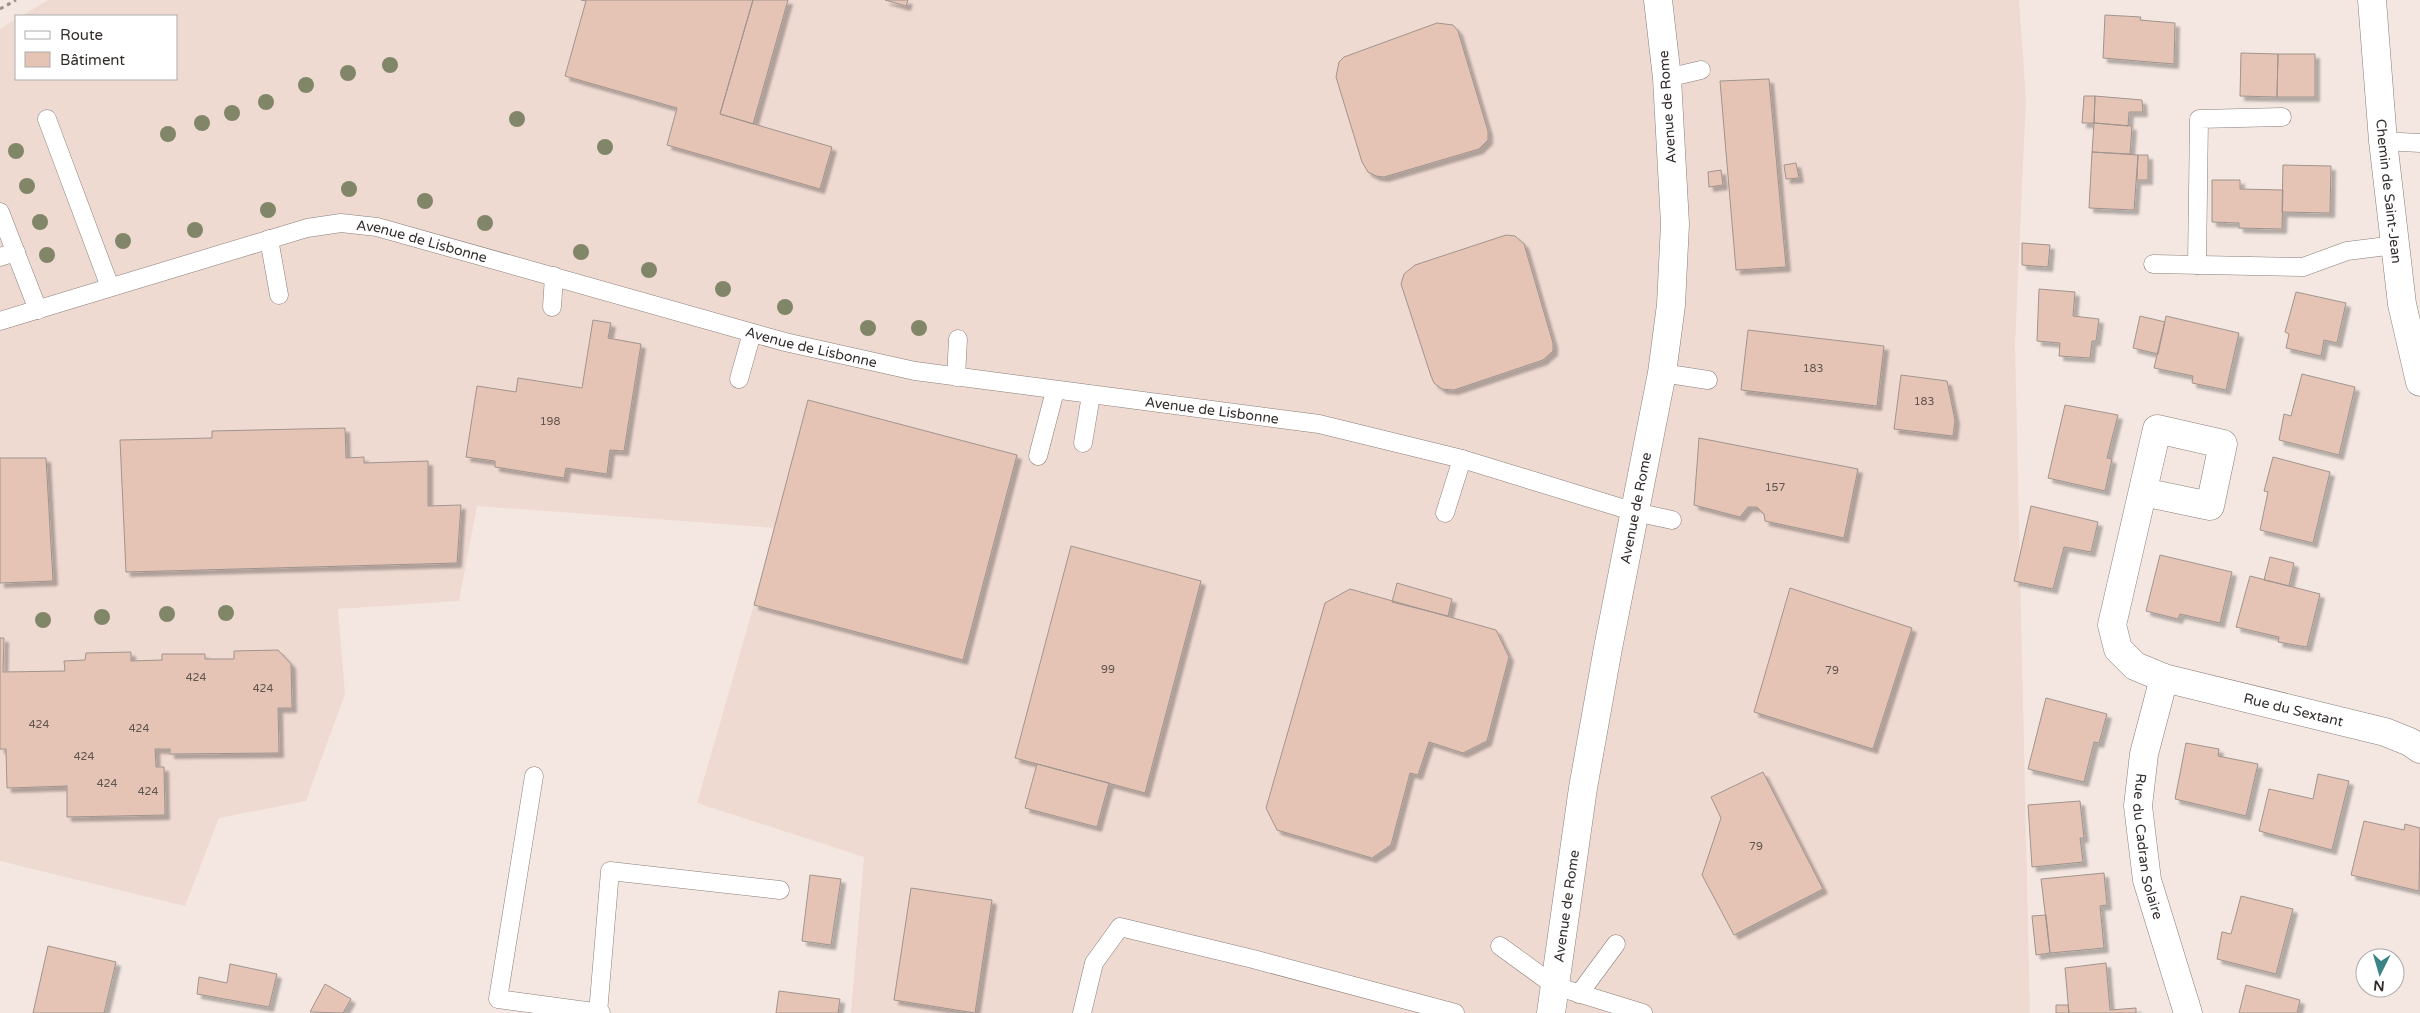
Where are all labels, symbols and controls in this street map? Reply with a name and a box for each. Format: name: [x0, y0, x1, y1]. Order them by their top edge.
legend: [15, 15, 178, 80]
text: Route: [60, 26, 103, 44]
street label: Avenue de Rome: [1655, 50, 1680, 164]
text: Bâtiment: [60, 51, 125, 69]
street label: Chemin de Saint-Jean: [2372, 118, 2405, 265]
street label: Avenue de Lisbonne: [355, 217, 489, 267]
street label: Avenue de Lisbonne: [743, 323, 879, 371]
house number: 183: [1803, 362, 1823, 375]
street label: Avenue de Lisbonne: [1144, 393, 1280, 428]
house number: 183: [1914, 395, 1934, 408]
house number: 198: [540, 415, 560, 428]
street label: Avenue de Rome: [1617, 451, 1655, 566]
house number: 157: [1765, 481, 1785, 494]
house number: 99: [1101, 663, 1115, 676]
house number: 79: [1825, 664, 1839, 677]
house number: 424: [186, 671, 206, 684]
house number: 424: [253, 682, 273, 695]
street label: Rue du Sextant: [2242, 690, 2346, 731]
house number: 424: [29, 718, 49, 731]
house number: 424: [129, 722, 149, 735]
house number: 424: [74, 750, 94, 763]
street label: Rue du Cadran Solaire: [2129, 772, 2167, 921]
house number: 424: [97, 777, 117, 790]
house number: 424: [138, 785, 158, 798]
house number: 79: [1749, 840, 1763, 853]
street label: Avenue de Rome: [1550, 849, 1583, 964]
north arrow: [2355, 948, 2405, 998]
text: N: [2373, 976, 2385, 994]

